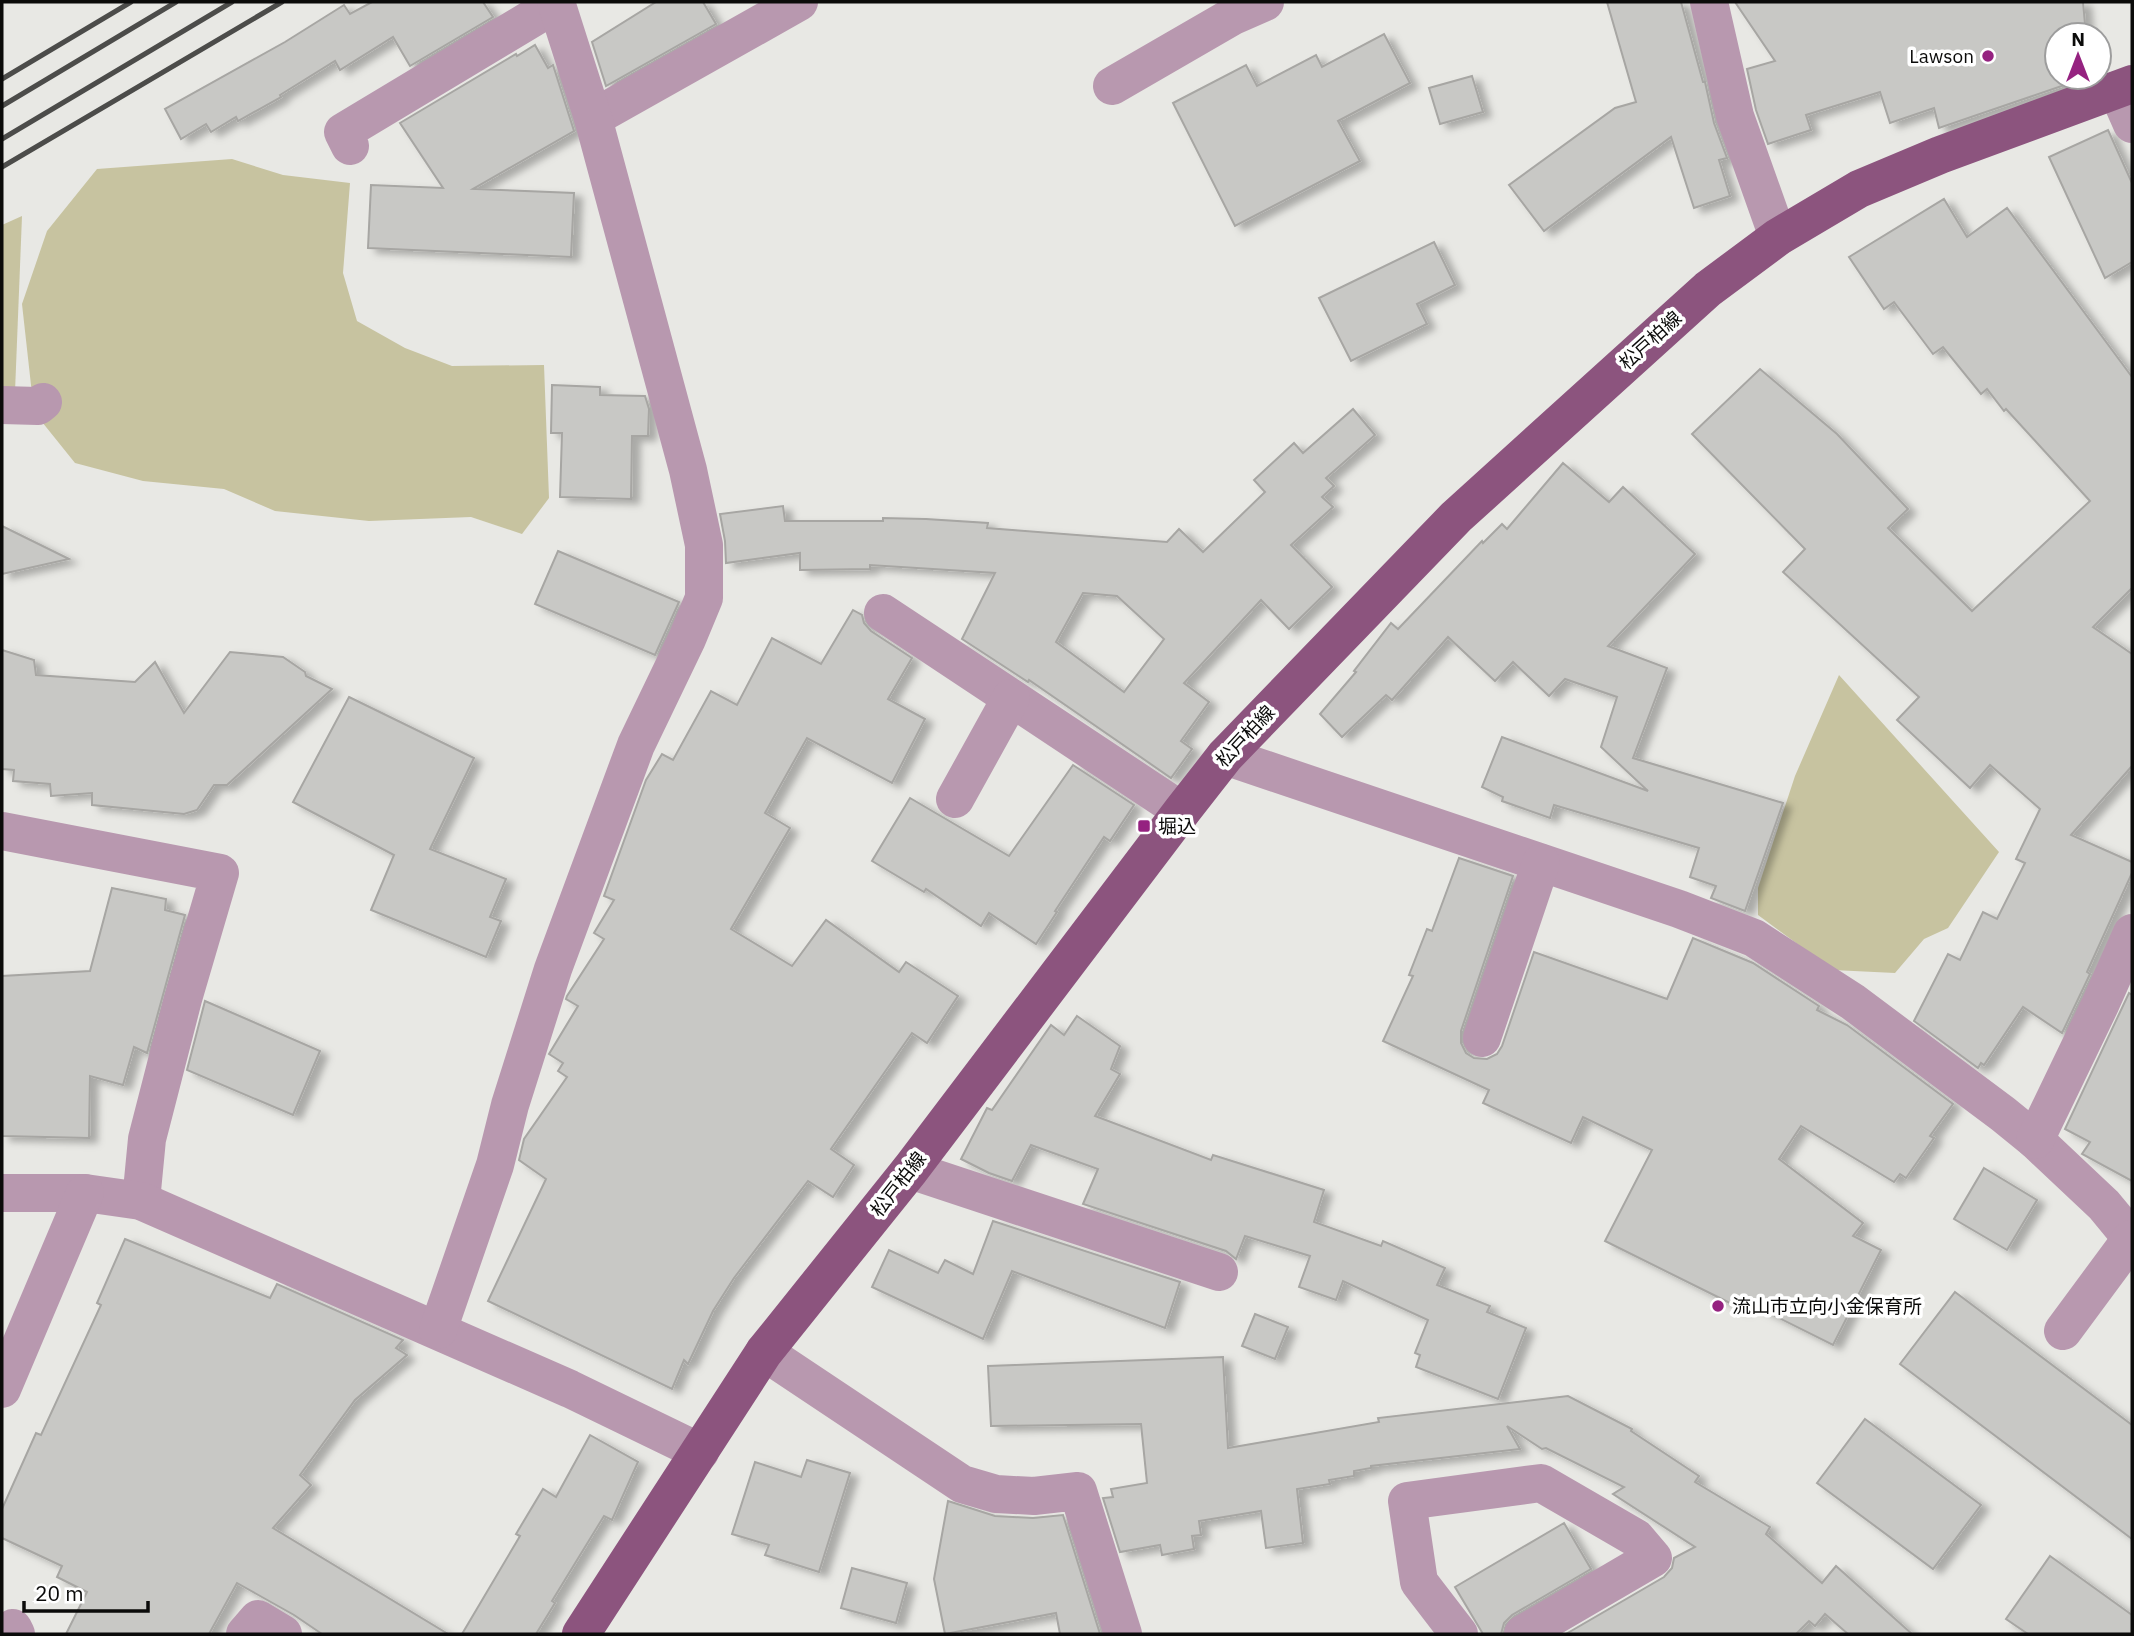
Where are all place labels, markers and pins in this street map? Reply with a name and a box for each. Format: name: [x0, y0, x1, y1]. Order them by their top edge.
place label: Lawson: [1909, 44, 1974, 68]
marker: Lawson: [1980, 48, 1996, 64]
place label: 堀込: [1158, 814, 1196, 838]
marker: 堀込: [1136, 818, 1152, 834]
place label: 流山市立向小金保育所: [1732, 1294, 1922, 1318]
marker: 流山市立向小金保育所: [1710, 1298, 1726, 1314]

